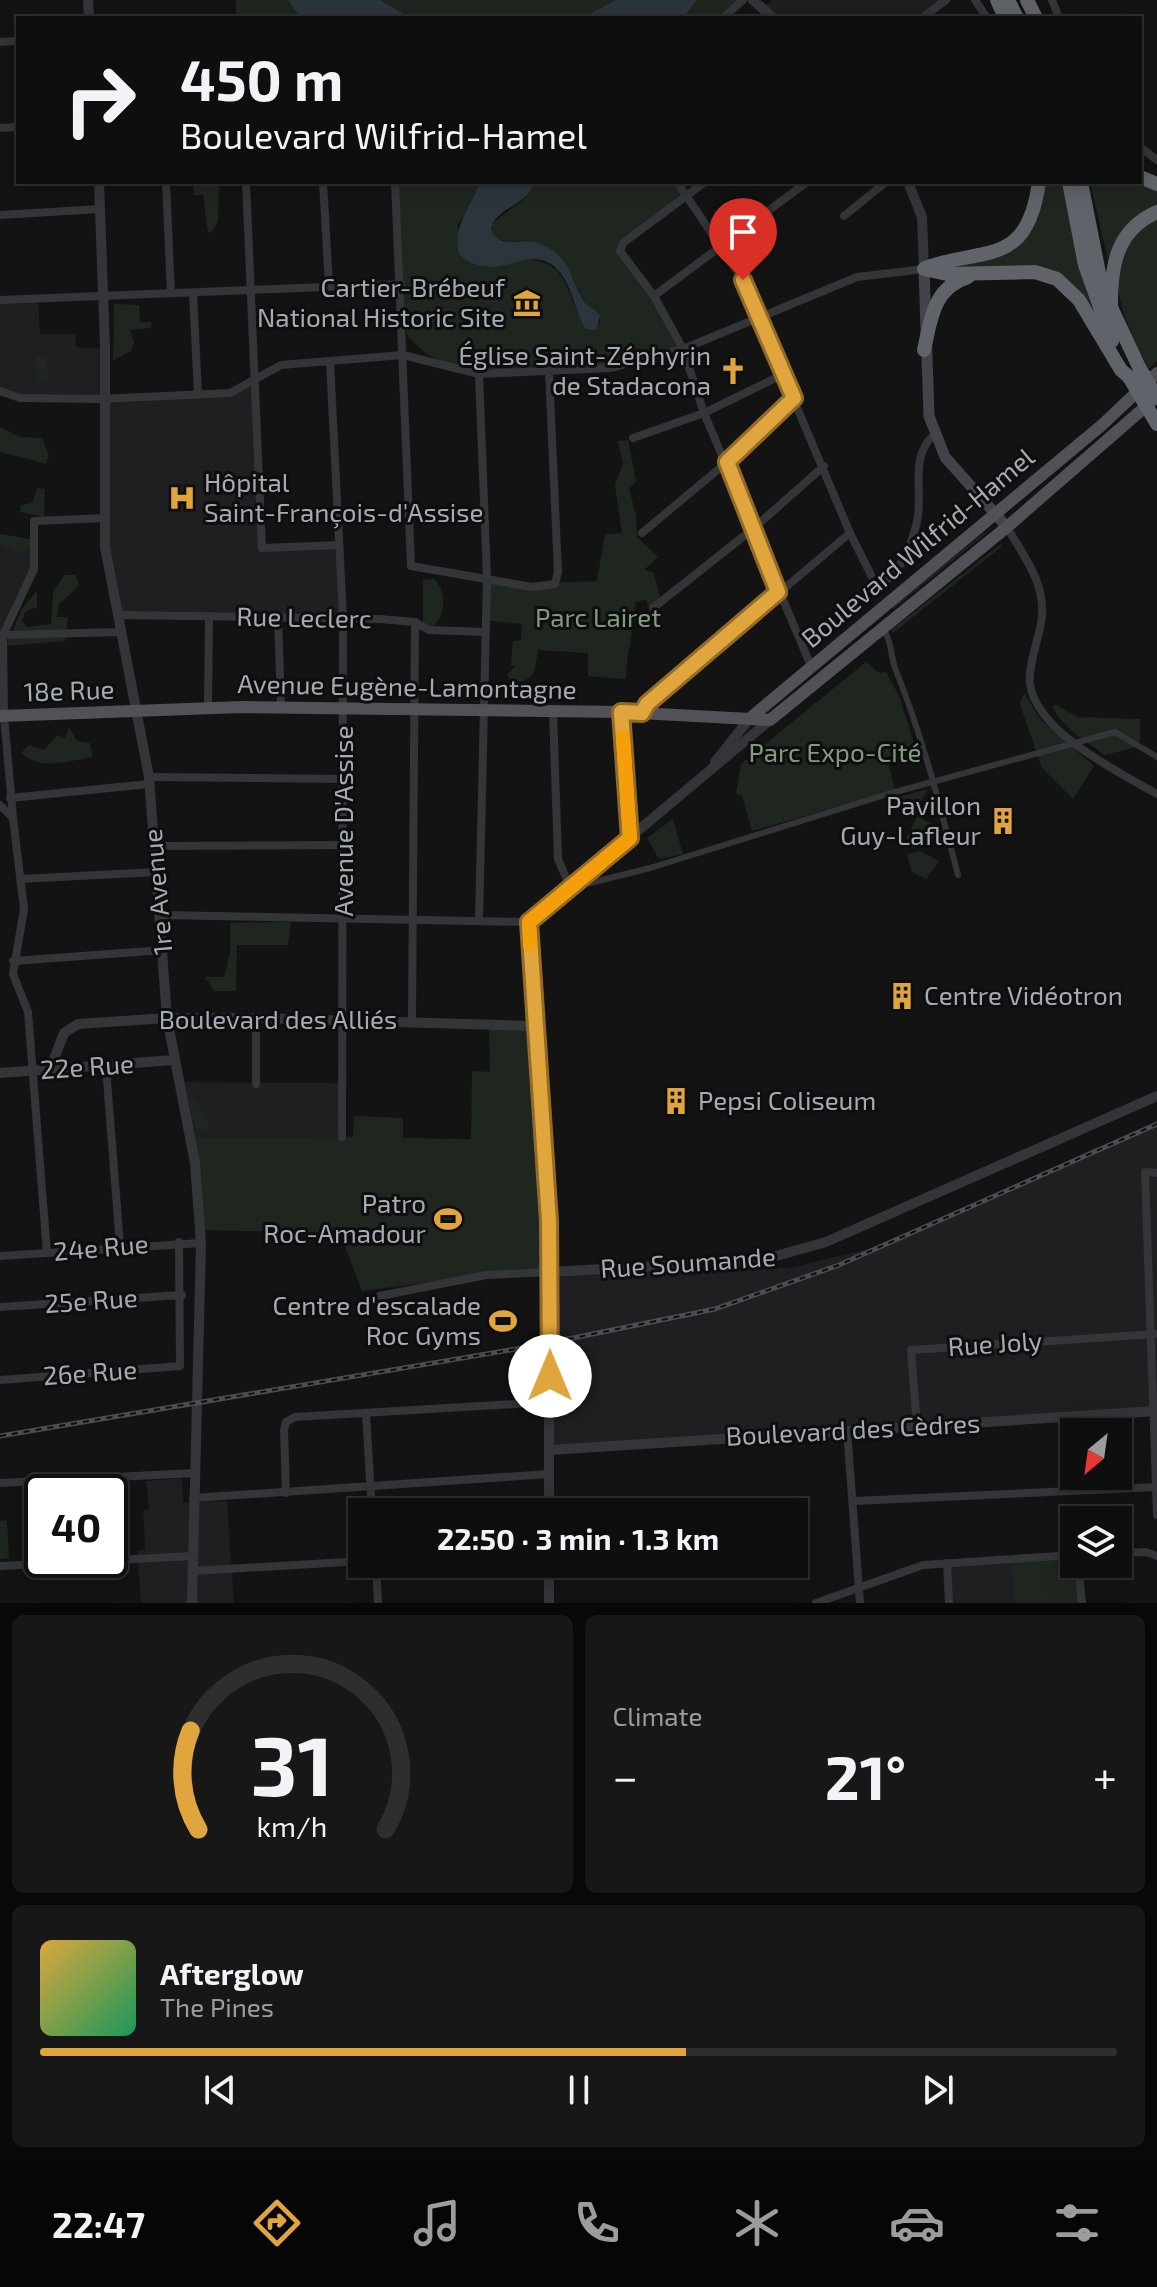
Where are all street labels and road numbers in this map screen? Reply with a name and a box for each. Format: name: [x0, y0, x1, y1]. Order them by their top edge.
street label: Boulevard Wilfrid-Hamel: [794, 440, 1040, 653]
street label: Rue Leclerc: [236, 600, 372, 633]
street label: Avenue Eugène-Lamontagne: [237, 667, 577, 704]
street label: 18e Rue: [23, 672, 115, 707]
street label: Avenue D'Assise: [327, 726, 358, 916]
street label: 1re Avenue: [136, 828, 177, 957]
street label: Boulevard des Alliés: [159, 1003, 397, 1034]
street label: 22e Rue: [39, 1047, 135, 1084]
street label: 24e Rue: [52, 1227, 150, 1266]
street label: Rue Soumande: [599, 1240, 777, 1283]
street label: 25e Rue: [43, 1281, 138, 1318]
street label: Rue Joly: [947, 1324, 1043, 1361]
street label: 26e Rue: [42, 1353, 138, 1390]
street label: Boulevard des Cèdres: [725, 1406, 981, 1451]

